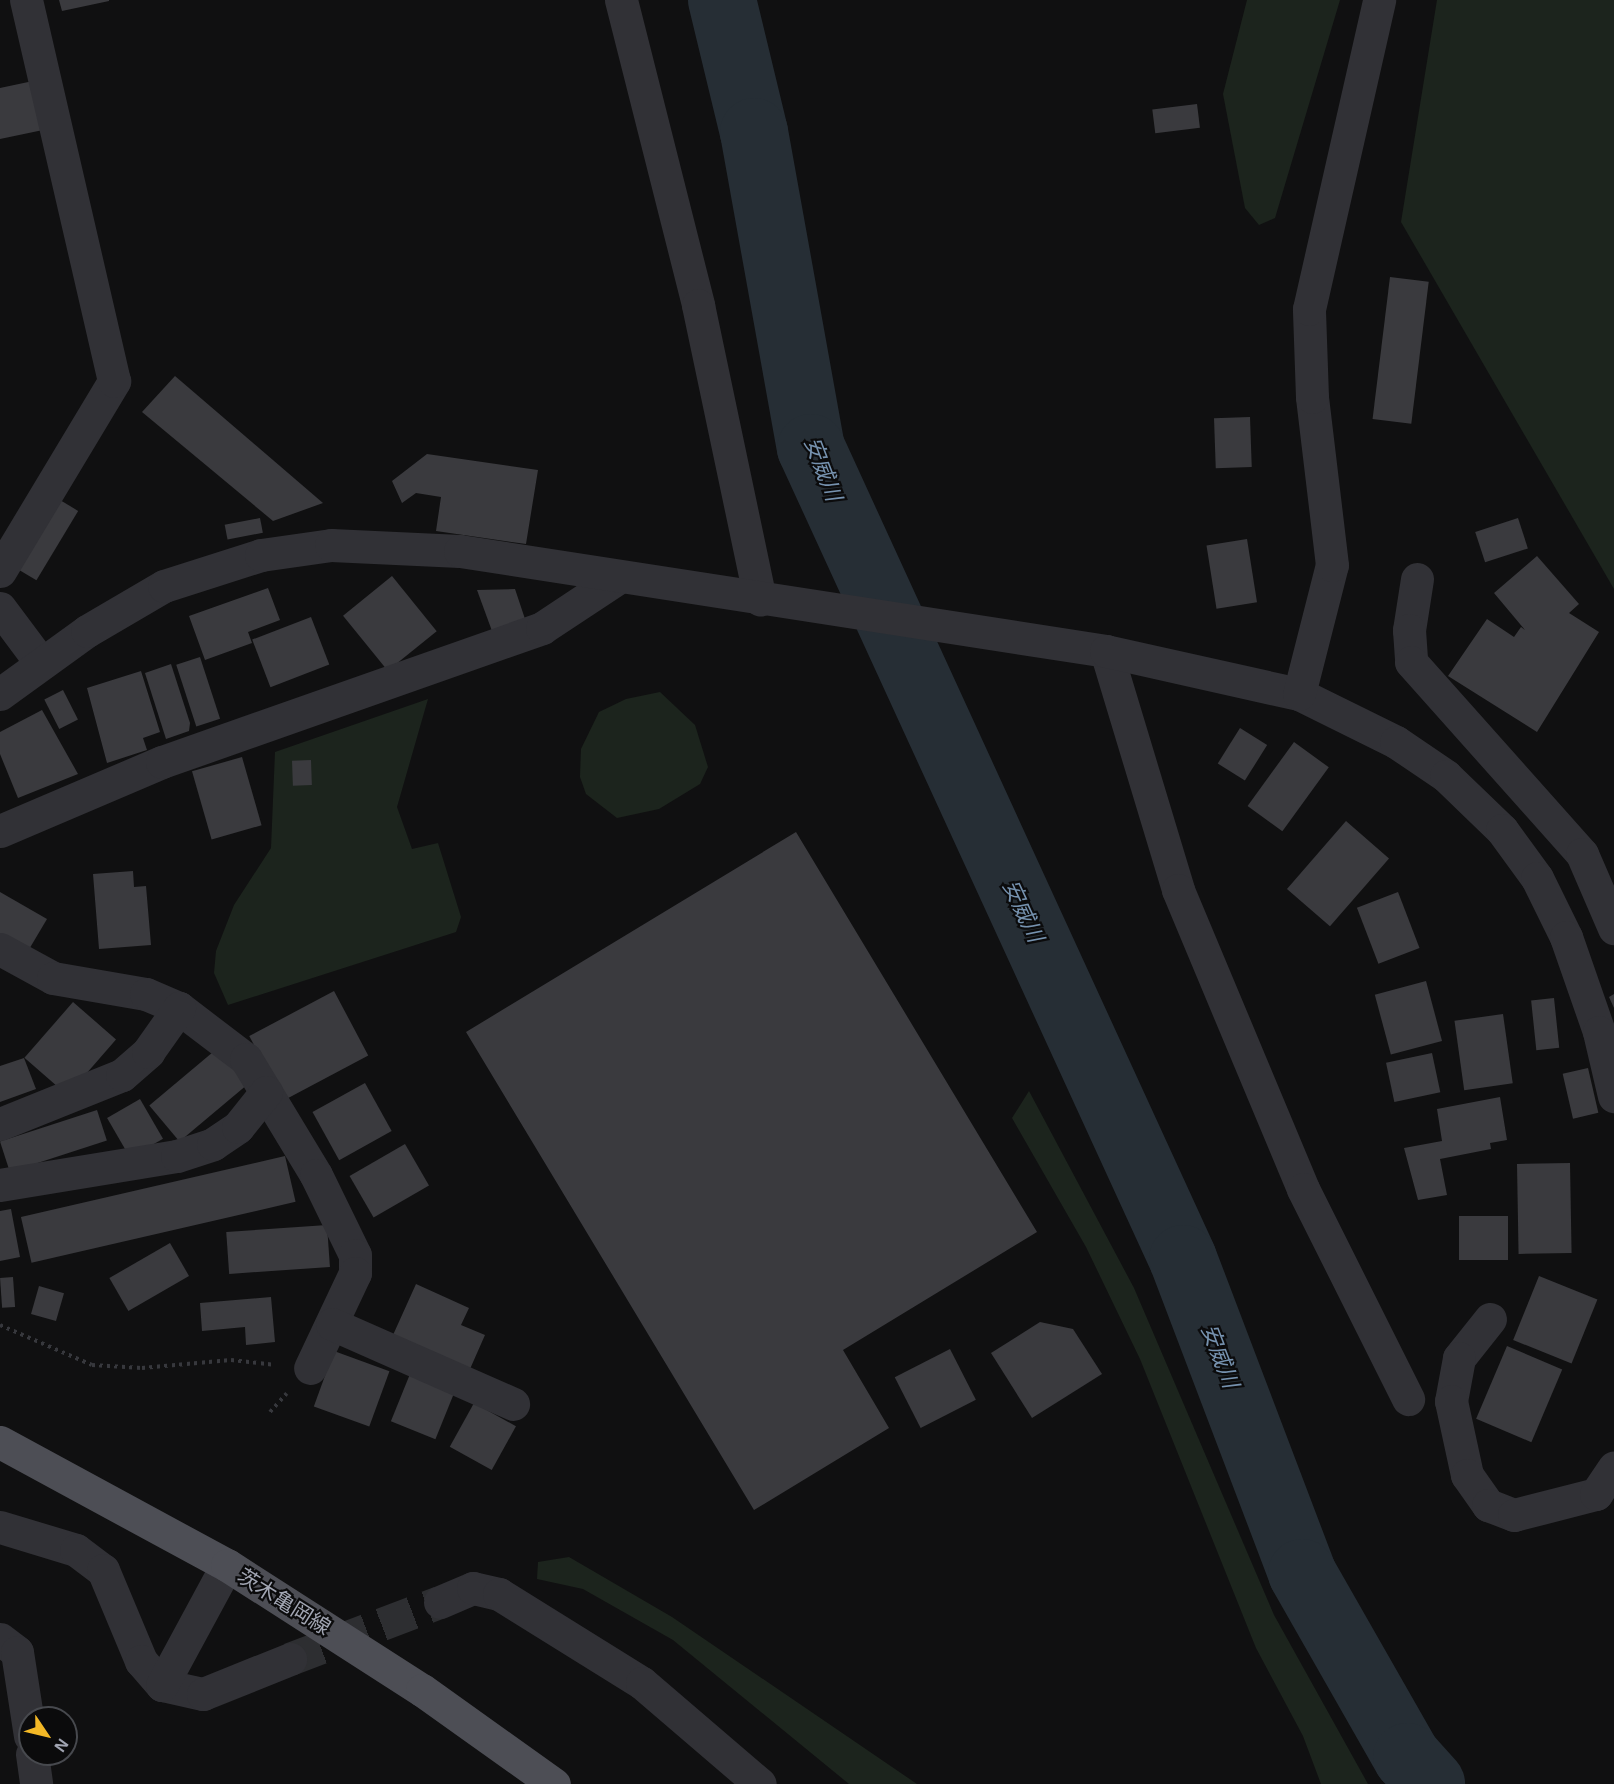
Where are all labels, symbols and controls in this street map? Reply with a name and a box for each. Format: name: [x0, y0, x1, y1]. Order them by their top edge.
water label: 安威川: [799, 433, 847, 505]
water label: 安威川: [997, 876, 1049, 946]
water label: 安威川: [1196, 1320, 1244, 1392]
street label: 茨木亀岡線: [233, 1563, 335, 1641]
north arrow: [18, 1706, 78, 1766]
text: N: [51, 1736, 72, 1755]

